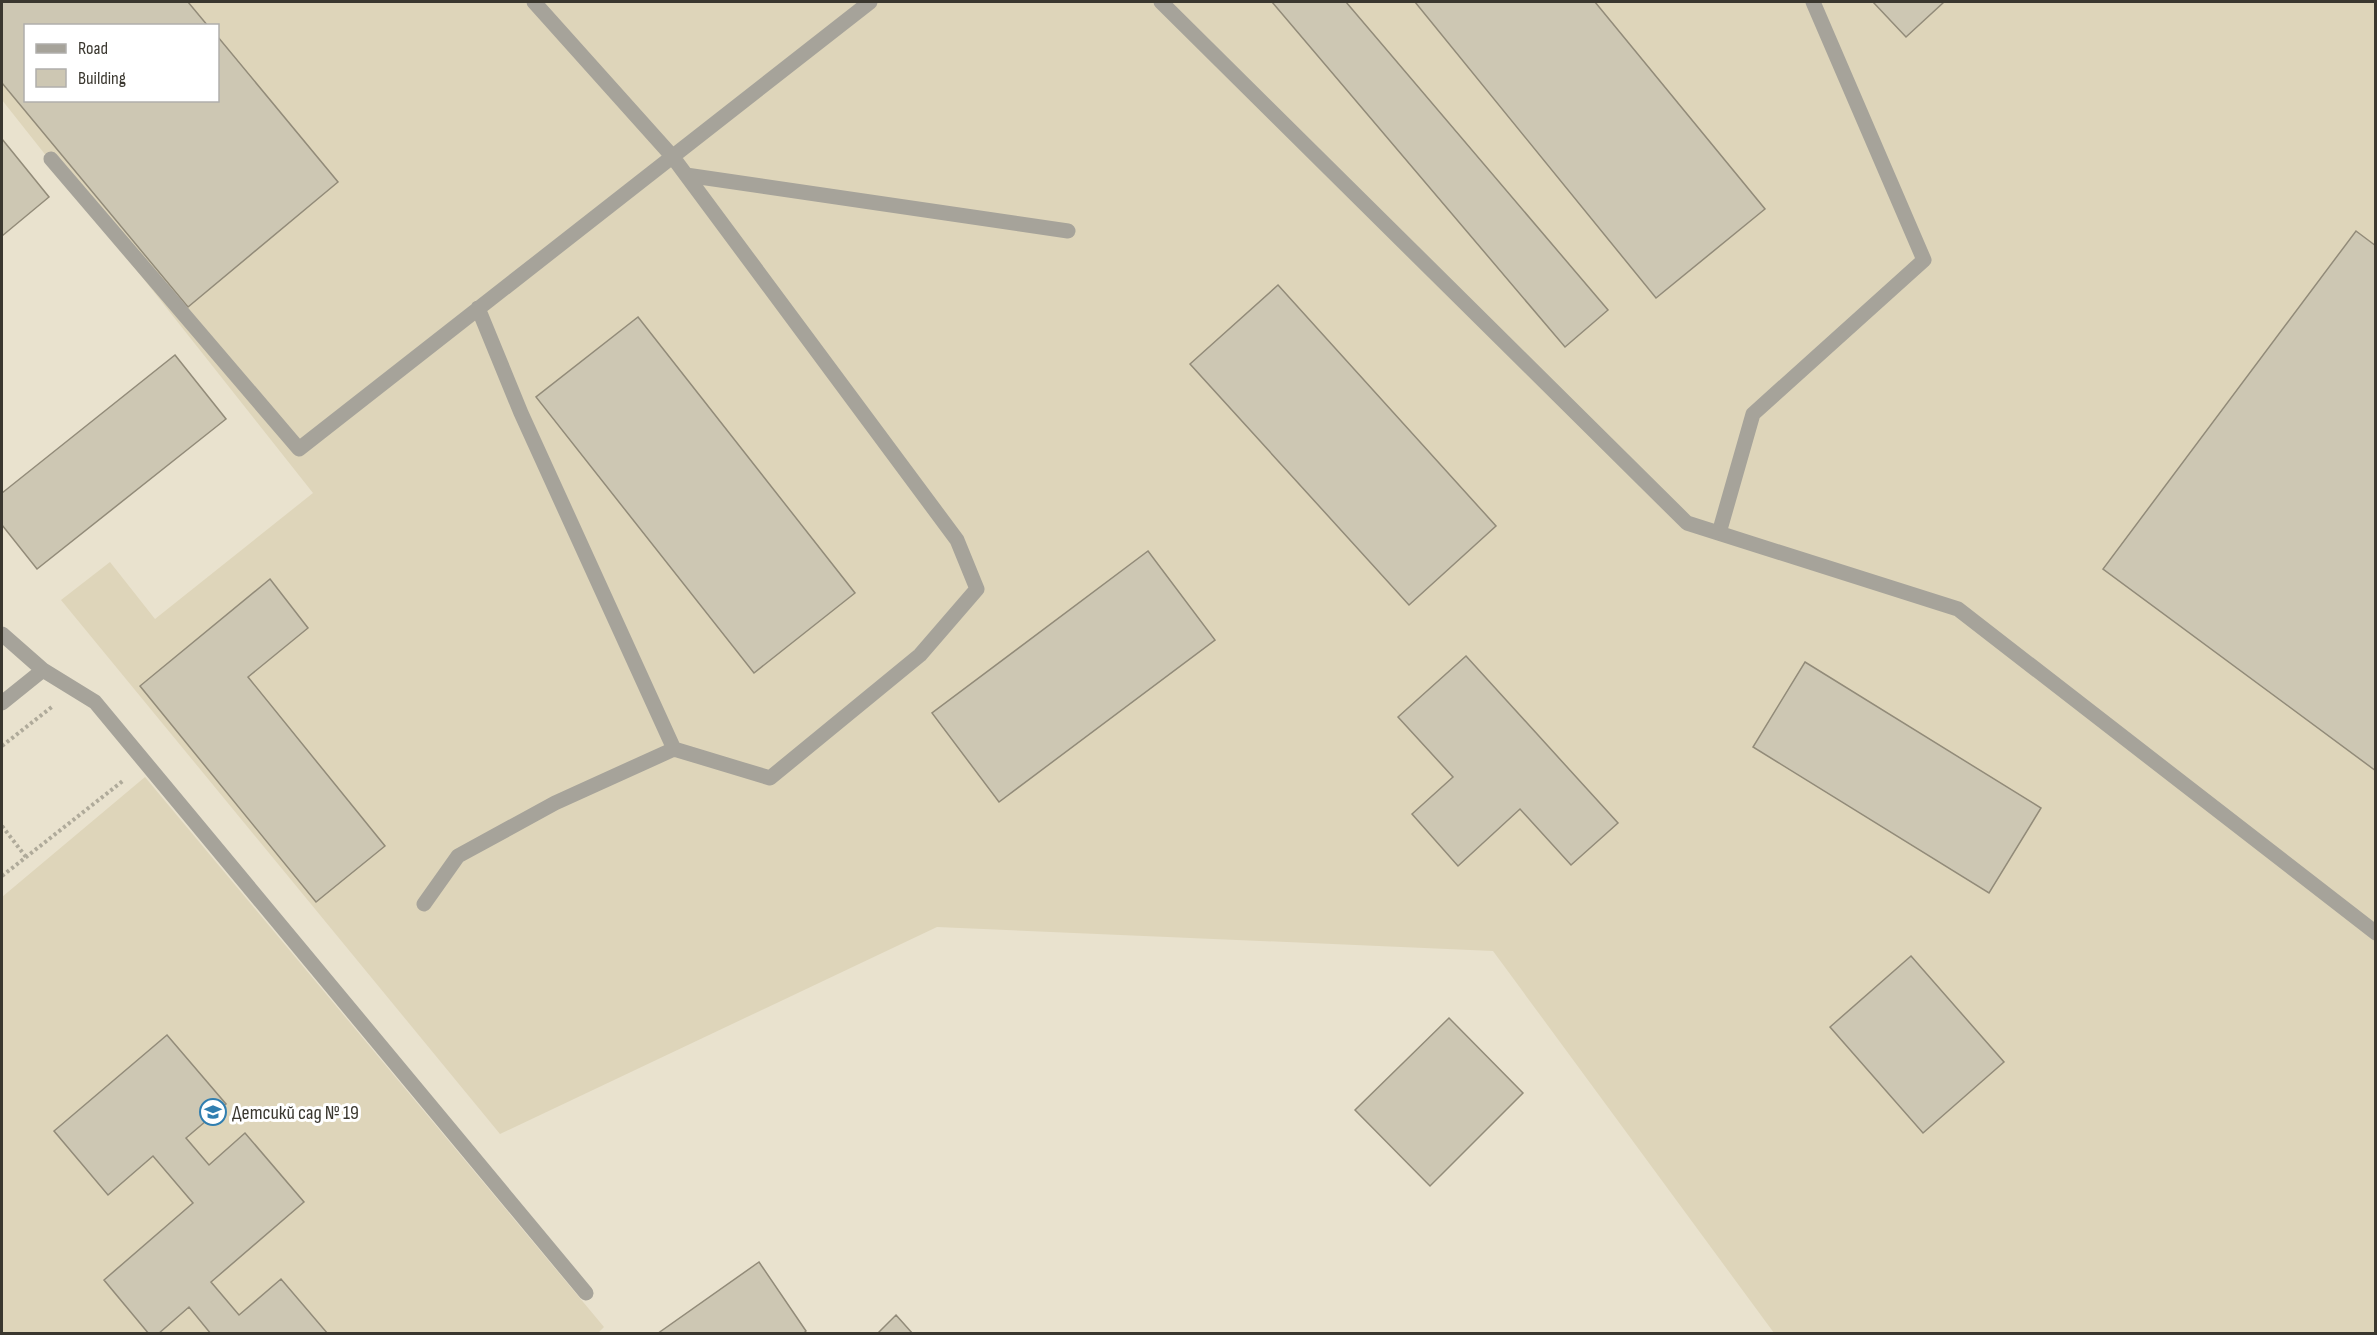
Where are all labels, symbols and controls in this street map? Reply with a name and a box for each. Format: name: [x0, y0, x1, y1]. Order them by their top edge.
legend: [24, 24, 219, 102]
text: Road: [78, 38, 108, 59]
text: Building: [78, 68, 126, 89]
school or university icon: Детсикй сад № 19: [198, 1097, 228, 1127]
place label: Детсикй сад № 19: [232, 1101, 359, 1125]

